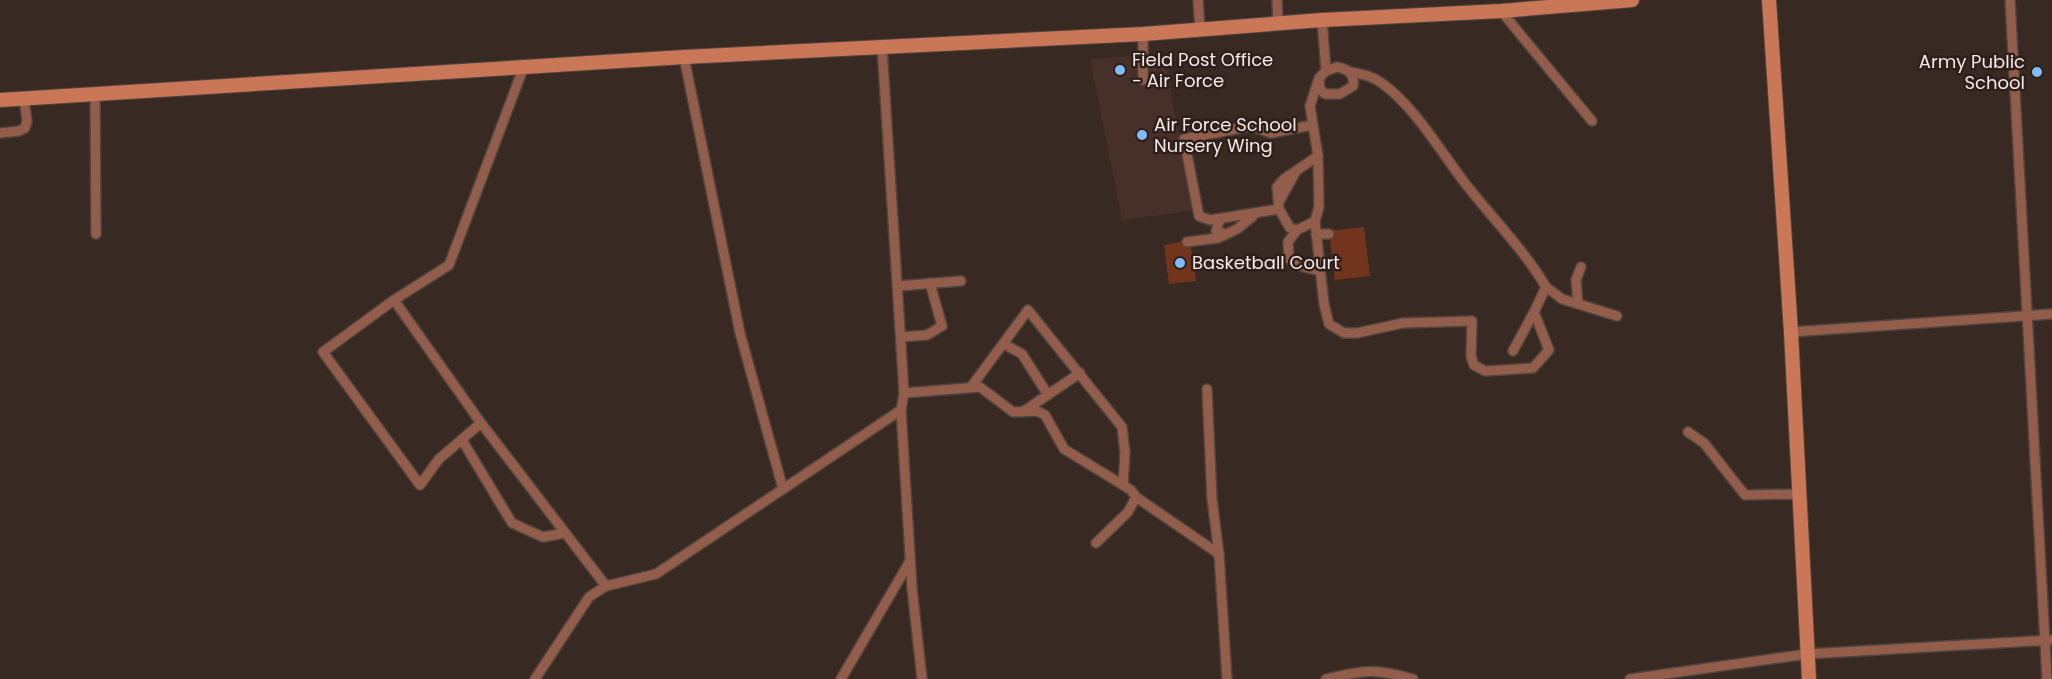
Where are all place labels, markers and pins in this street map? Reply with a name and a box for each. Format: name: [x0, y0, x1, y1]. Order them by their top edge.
place label: Field Post Office - Air Force: [1132, 47, 1273, 93]
place label: Army Public School: [1919, 49, 2025, 95]
marker: Field Post Office - Air Force: [1113, 63, 1127, 77]
marker: Army Public School: [2030, 65, 2044, 79]
place label: Air Force School Nursery Wing: [1154, 112, 1297, 158]
marker: Air Force School Nursery Wing: [1135, 128, 1149, 142]
place label: Basketball Court: [1192, 250, 1340, 275]
marker: Basketball Court: [1173, 256, 1187, 270]

